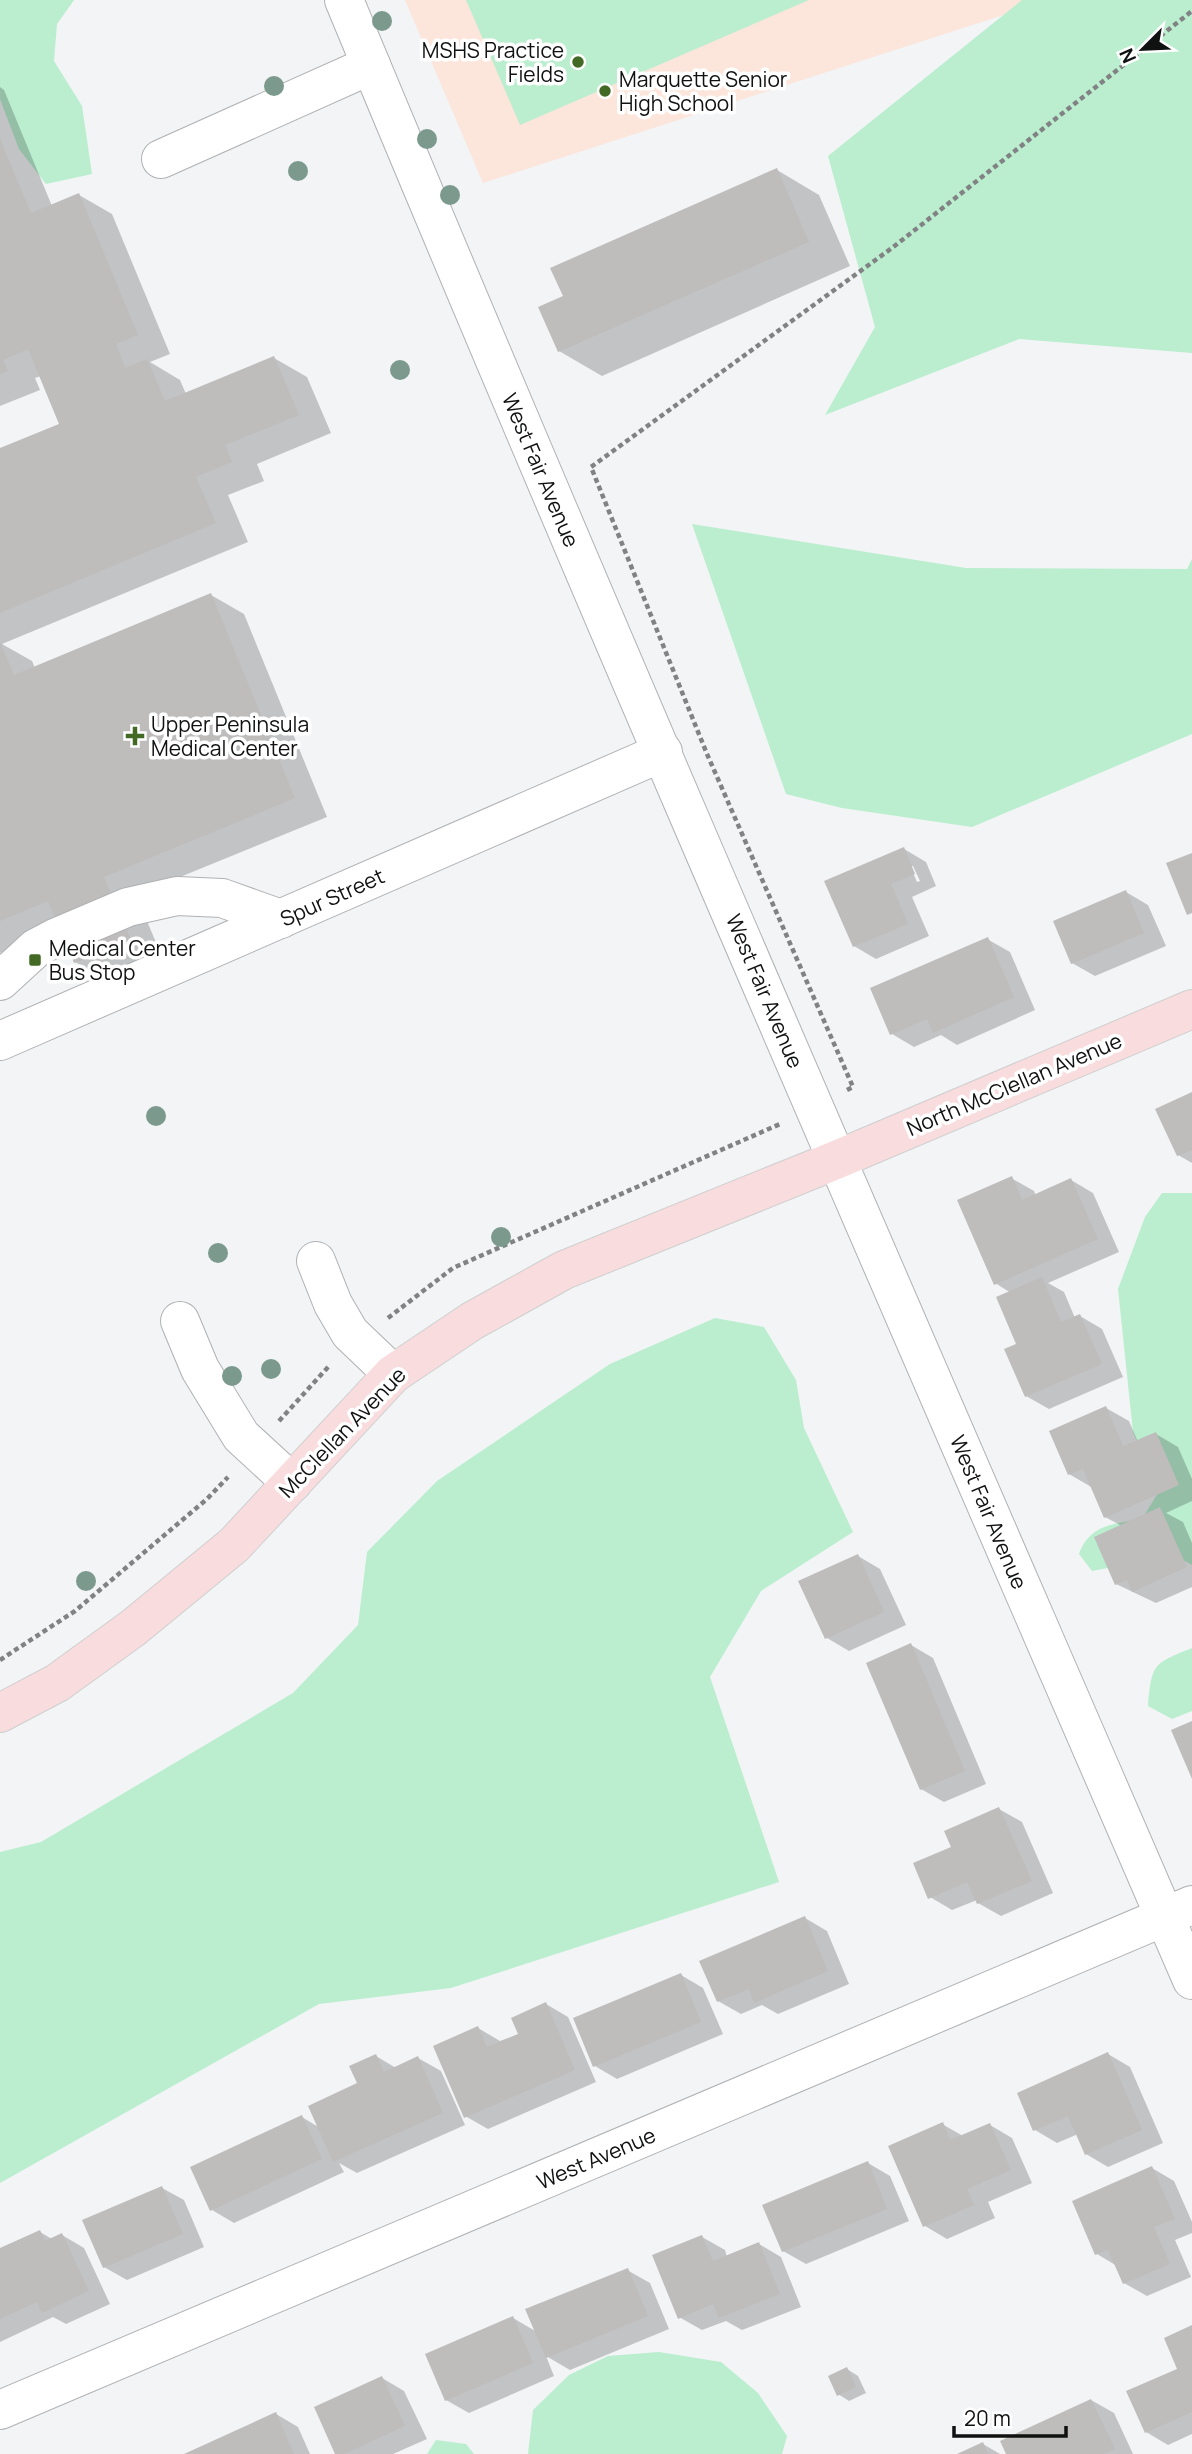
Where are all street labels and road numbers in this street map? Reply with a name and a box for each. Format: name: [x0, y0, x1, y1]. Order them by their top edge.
street label: West Fair Avenue: [496, 389, 586, 551]
street label: Spur Street: [275, 862, 389, 932]
street label: West Fair Avenue: [720, 910, 810, 1072]
street label: North McClellan Avenue: [902, 1026, 1126, 1142]
street label: McClellan Avenue: [272, 1361, 412, 1503]
street label: West Fair Avenue: [944, 1431, 1034, 1593]
street label: West Avenue: [532, 2120, 660, 2196]

